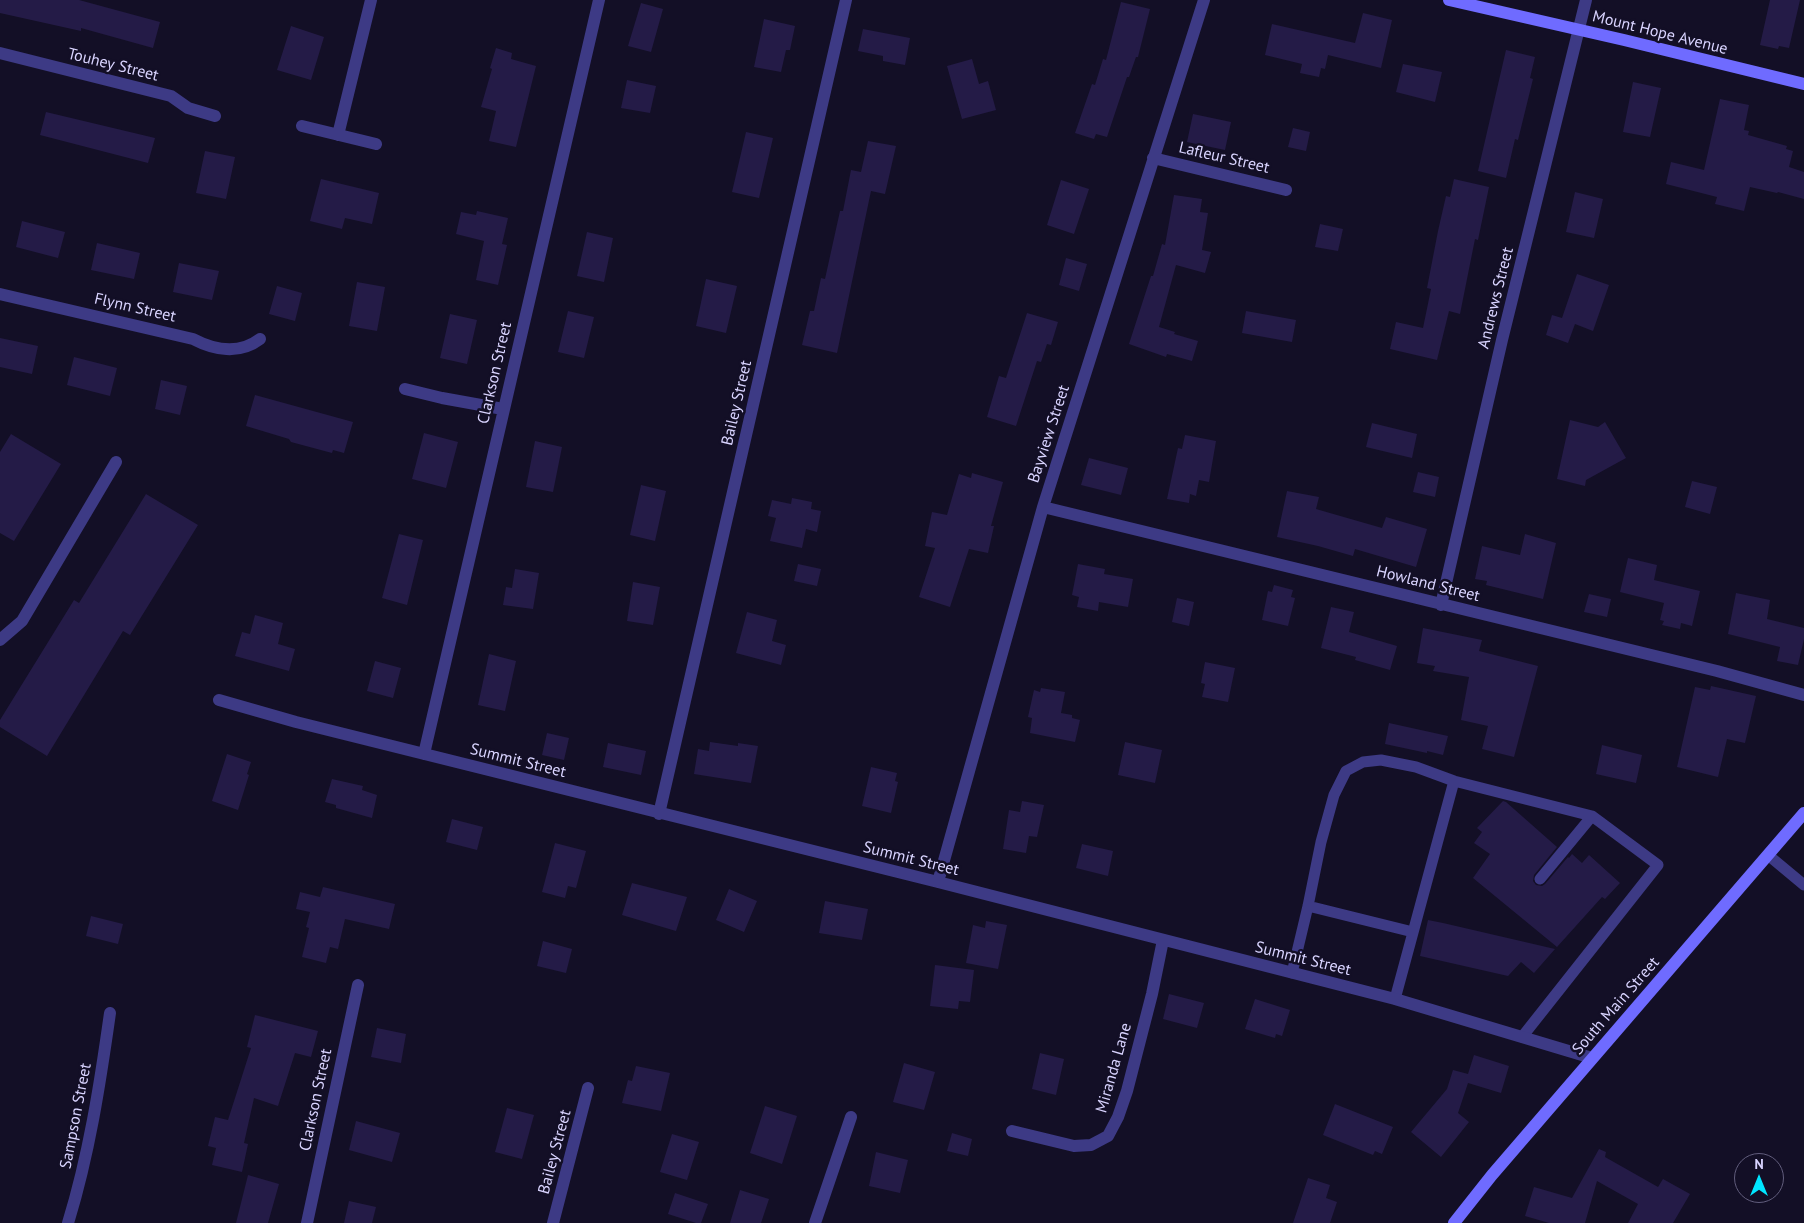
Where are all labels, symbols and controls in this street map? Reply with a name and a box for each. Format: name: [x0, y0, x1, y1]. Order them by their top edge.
street label: Mount Hope Avenue: [1590, 7, 1730, 59]
street label: Touhey Street: [65, 44, 161, 86]
street label: Lafleur Street: [1177, 138, 1271, 178]
street label: Andrews Street: [1474, 245, 1518, 351]
street label: Flynn Street: [92, 289, 178, 327]
street label: Clarkson Street: [474, 320, 516, 426]
street label: Bailey Street: [718, 359, 756, 447]
street label: Bayview Street: [1024, 383, 1074, 485]
street label: Howland Street: [1374, 562, 1482, 606]
street label: Summit Street: [468, 740, 568, 782]
street label: Summit Street: [861, 838, 961, 880]
street label: Summit Street: [1253, 938, 1353, 980]
street label: South Main Street: [1568, 953, 1664, 1059]
street label: Miranda Lane: [1092, 1021, 1136, 1115]
street label: Clarkson Street: [296, 1047, 336, 1153]
street label: Sampson Street: [56, 1062, 96, 1170]
street label: Bailey Street: [535, 1108, 575, 1196]
north arrow: [1734, 1153, 1784, 1203]
text: N: [1754, 1155, 1764, 1173]

